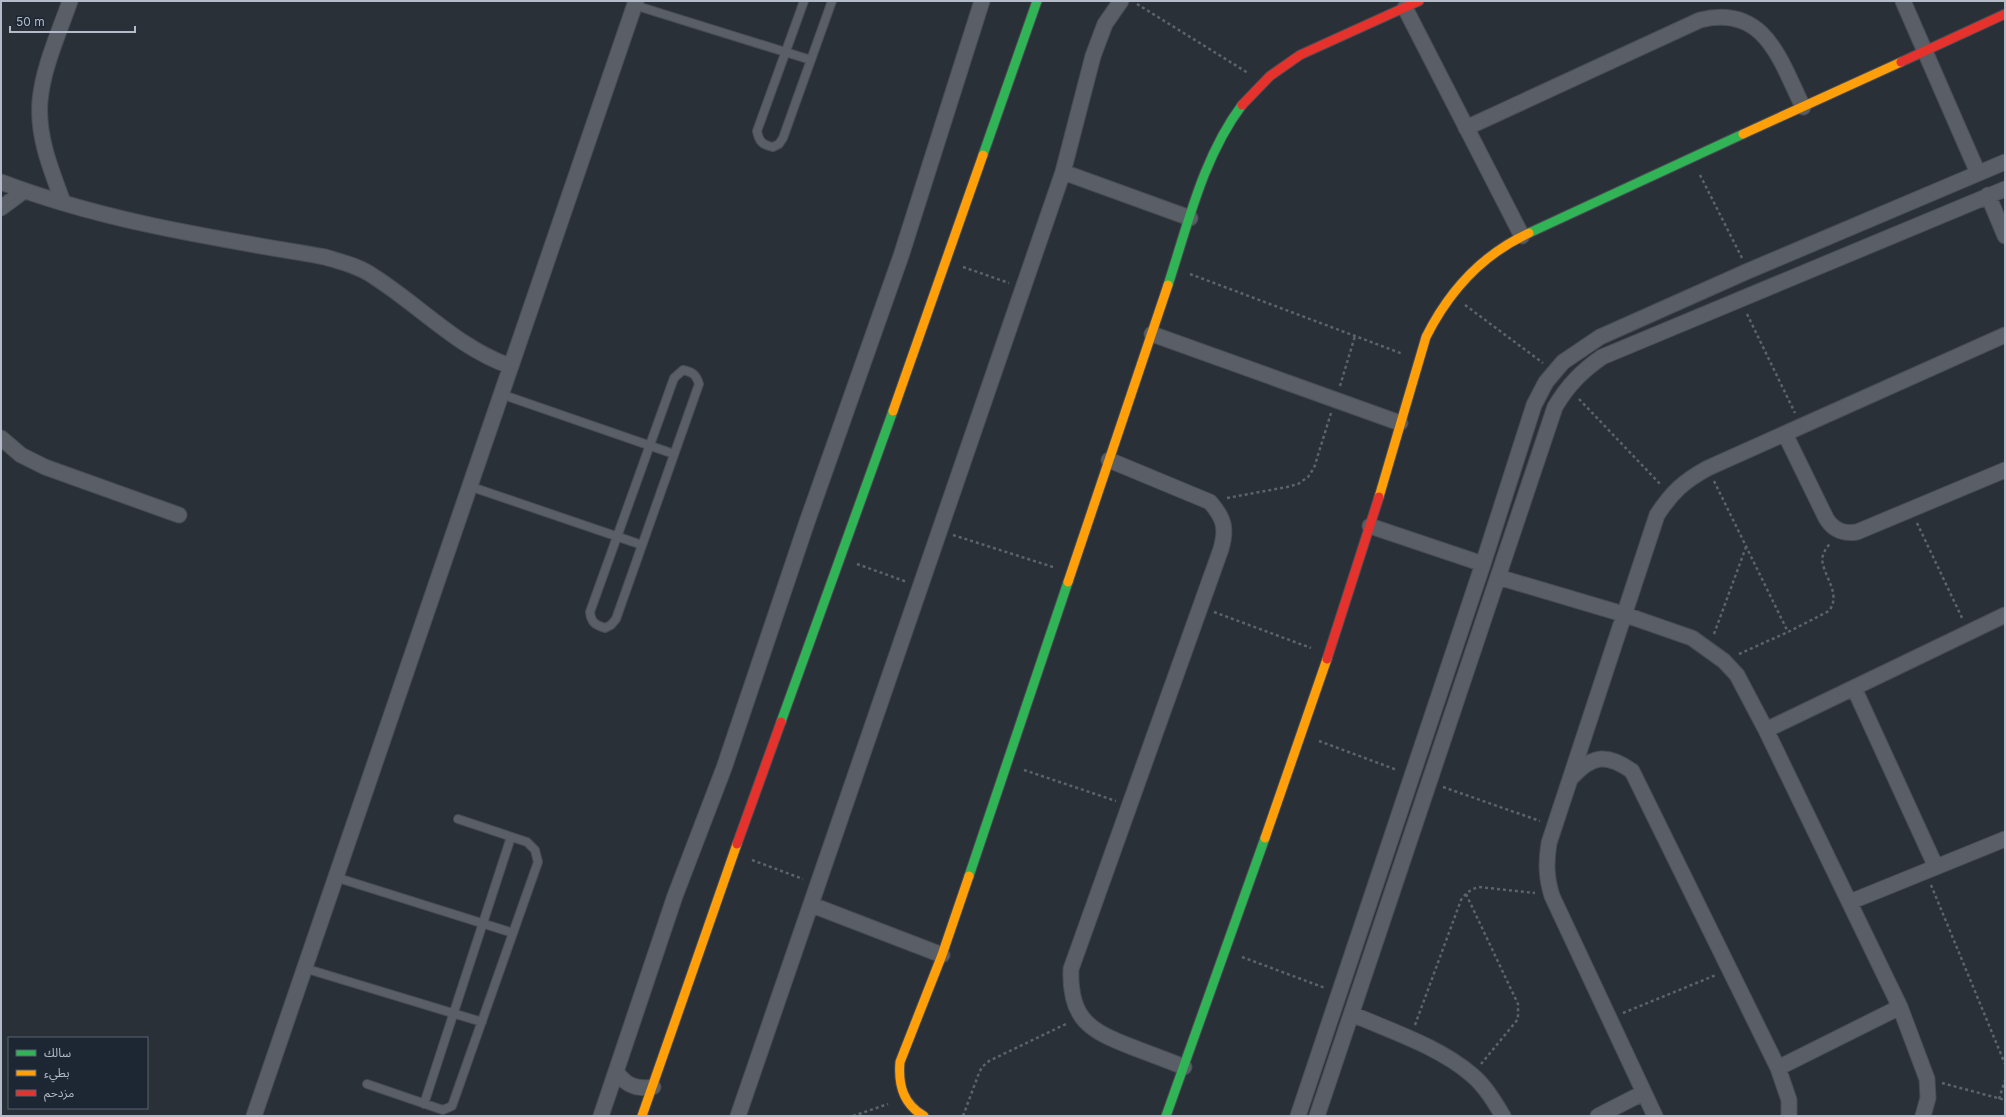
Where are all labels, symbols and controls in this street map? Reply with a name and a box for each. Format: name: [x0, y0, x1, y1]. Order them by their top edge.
scale bar: [10, 8, 135, 34]
text: 50 m: [16, 14, 45, 29]
legend: [8, 1037, 148, 1109]
text: سالك: [44, 1045, 71, 1060]
text: بطيء: [44, 1065, 70, 1083]
text: مزدحم: [44, 1085, 74, 1102]

